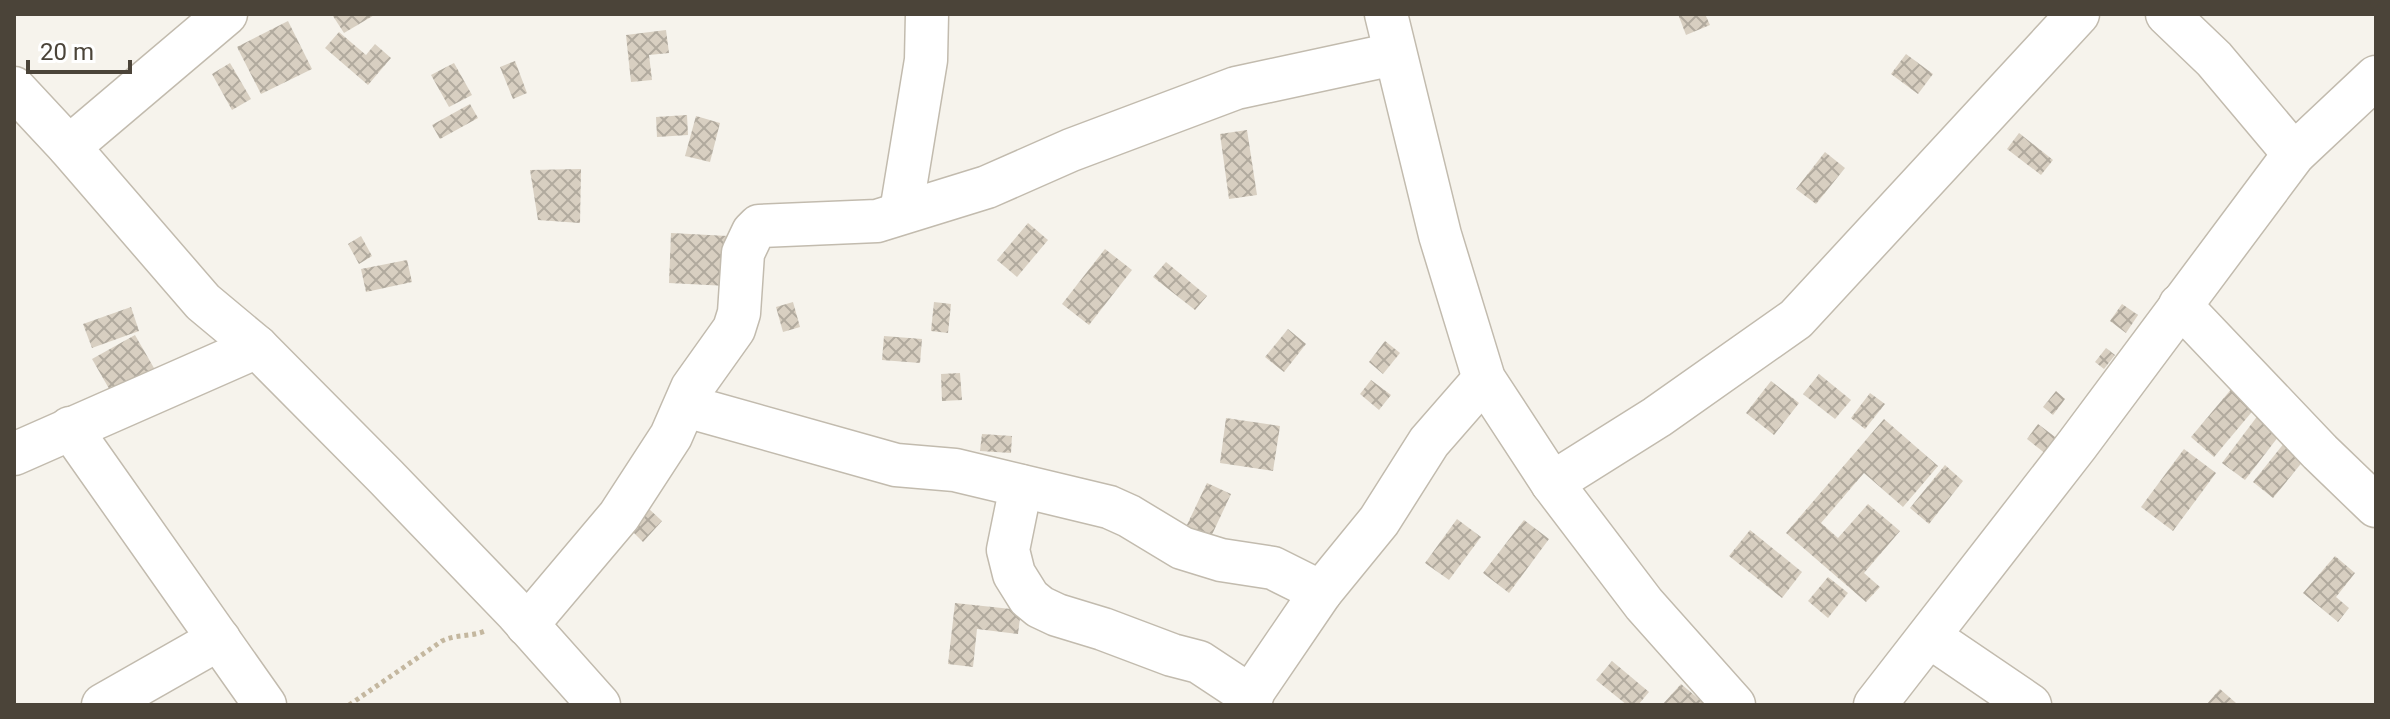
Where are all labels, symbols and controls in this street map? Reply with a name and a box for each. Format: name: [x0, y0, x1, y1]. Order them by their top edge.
scale bar: [28, 24, 130, 74]
text: 20 m: [40, 38, 94, 66]

